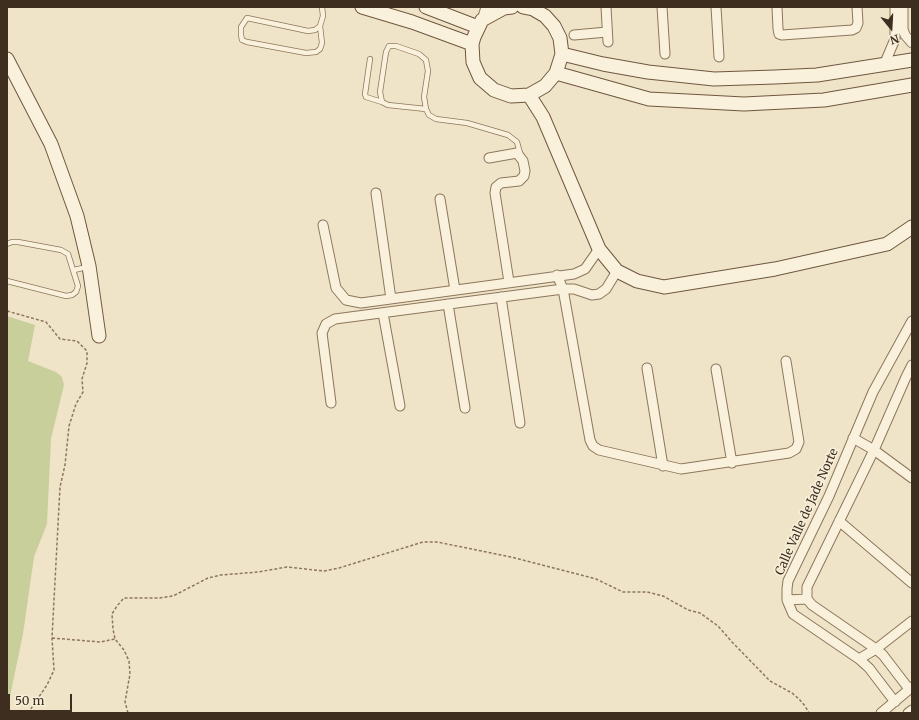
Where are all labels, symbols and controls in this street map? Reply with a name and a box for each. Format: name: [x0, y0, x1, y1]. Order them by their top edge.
north arrow: [871, 8, 911, 48]
text: N: [888, 31, 901, 47]
street label: Calle Valle de Jade Norte: [773, 446, 841, 578]
scale bar: [10, 686, 74, 712]
text: 50 m: [15, 693, 44, 708]

